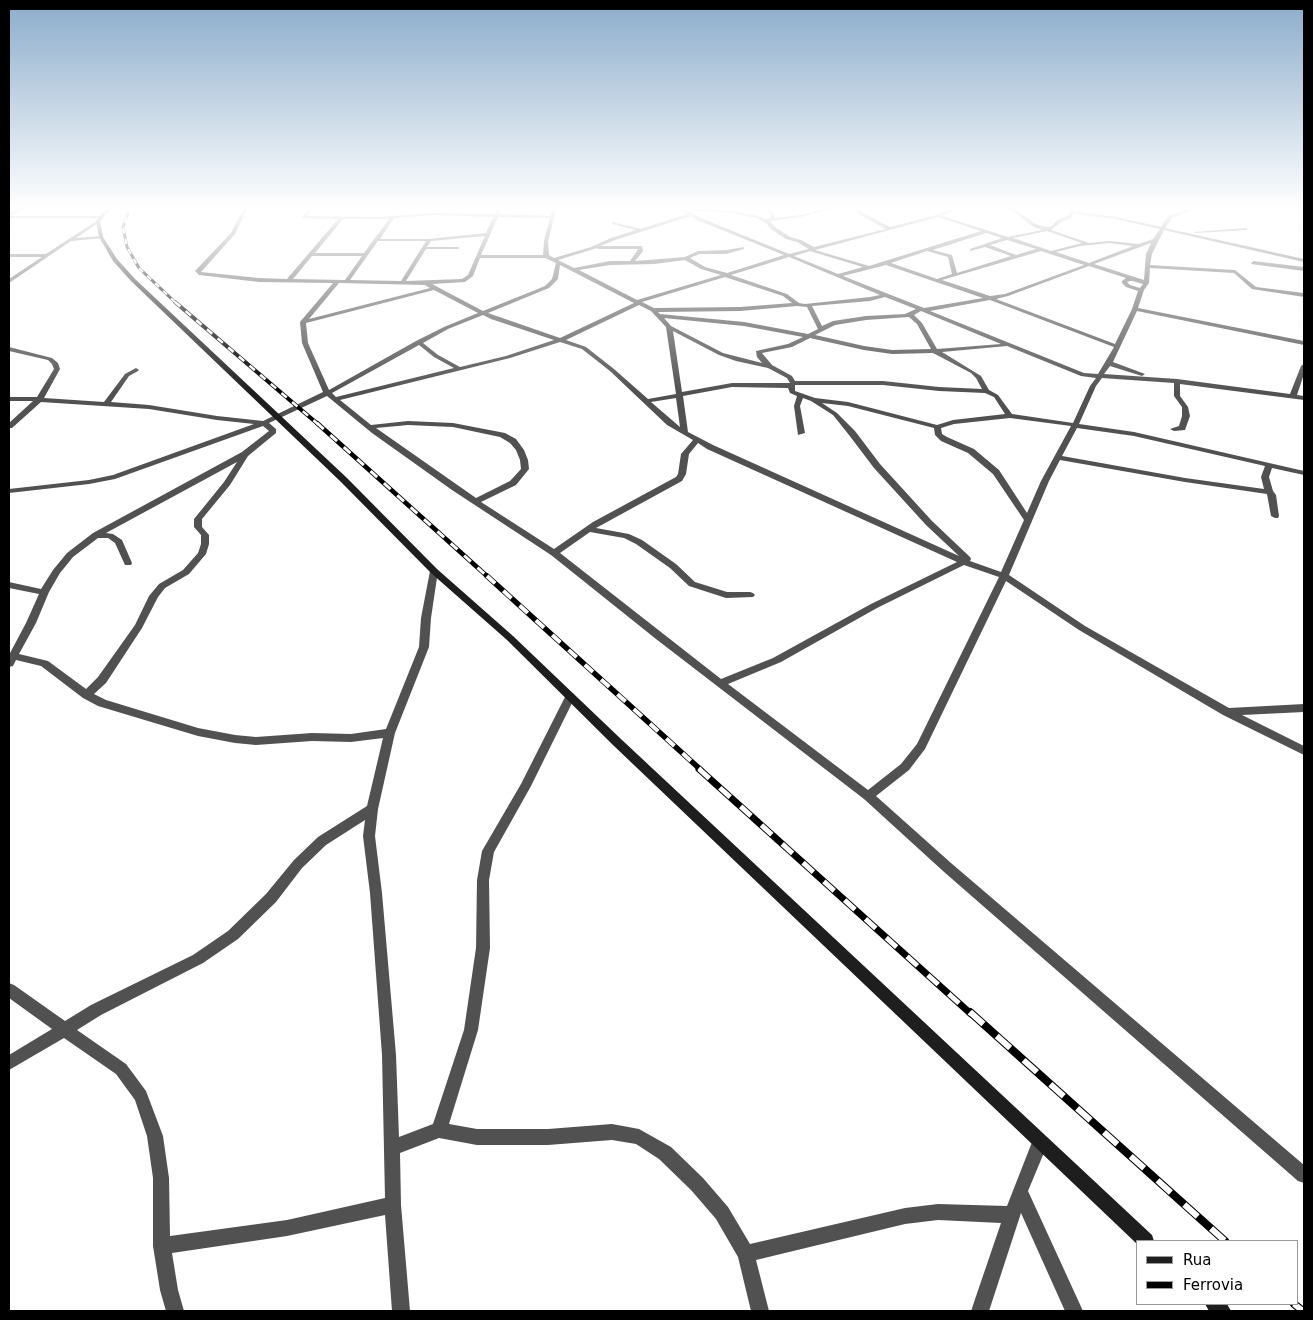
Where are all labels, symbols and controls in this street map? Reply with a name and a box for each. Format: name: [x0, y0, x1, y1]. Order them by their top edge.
legend: [1136, 1240, 1298, 1305]
text: Rua: [1183, 1251, 1211, 1269]
text: Ferrovia: [1183, 1276, 1243, 1294]

